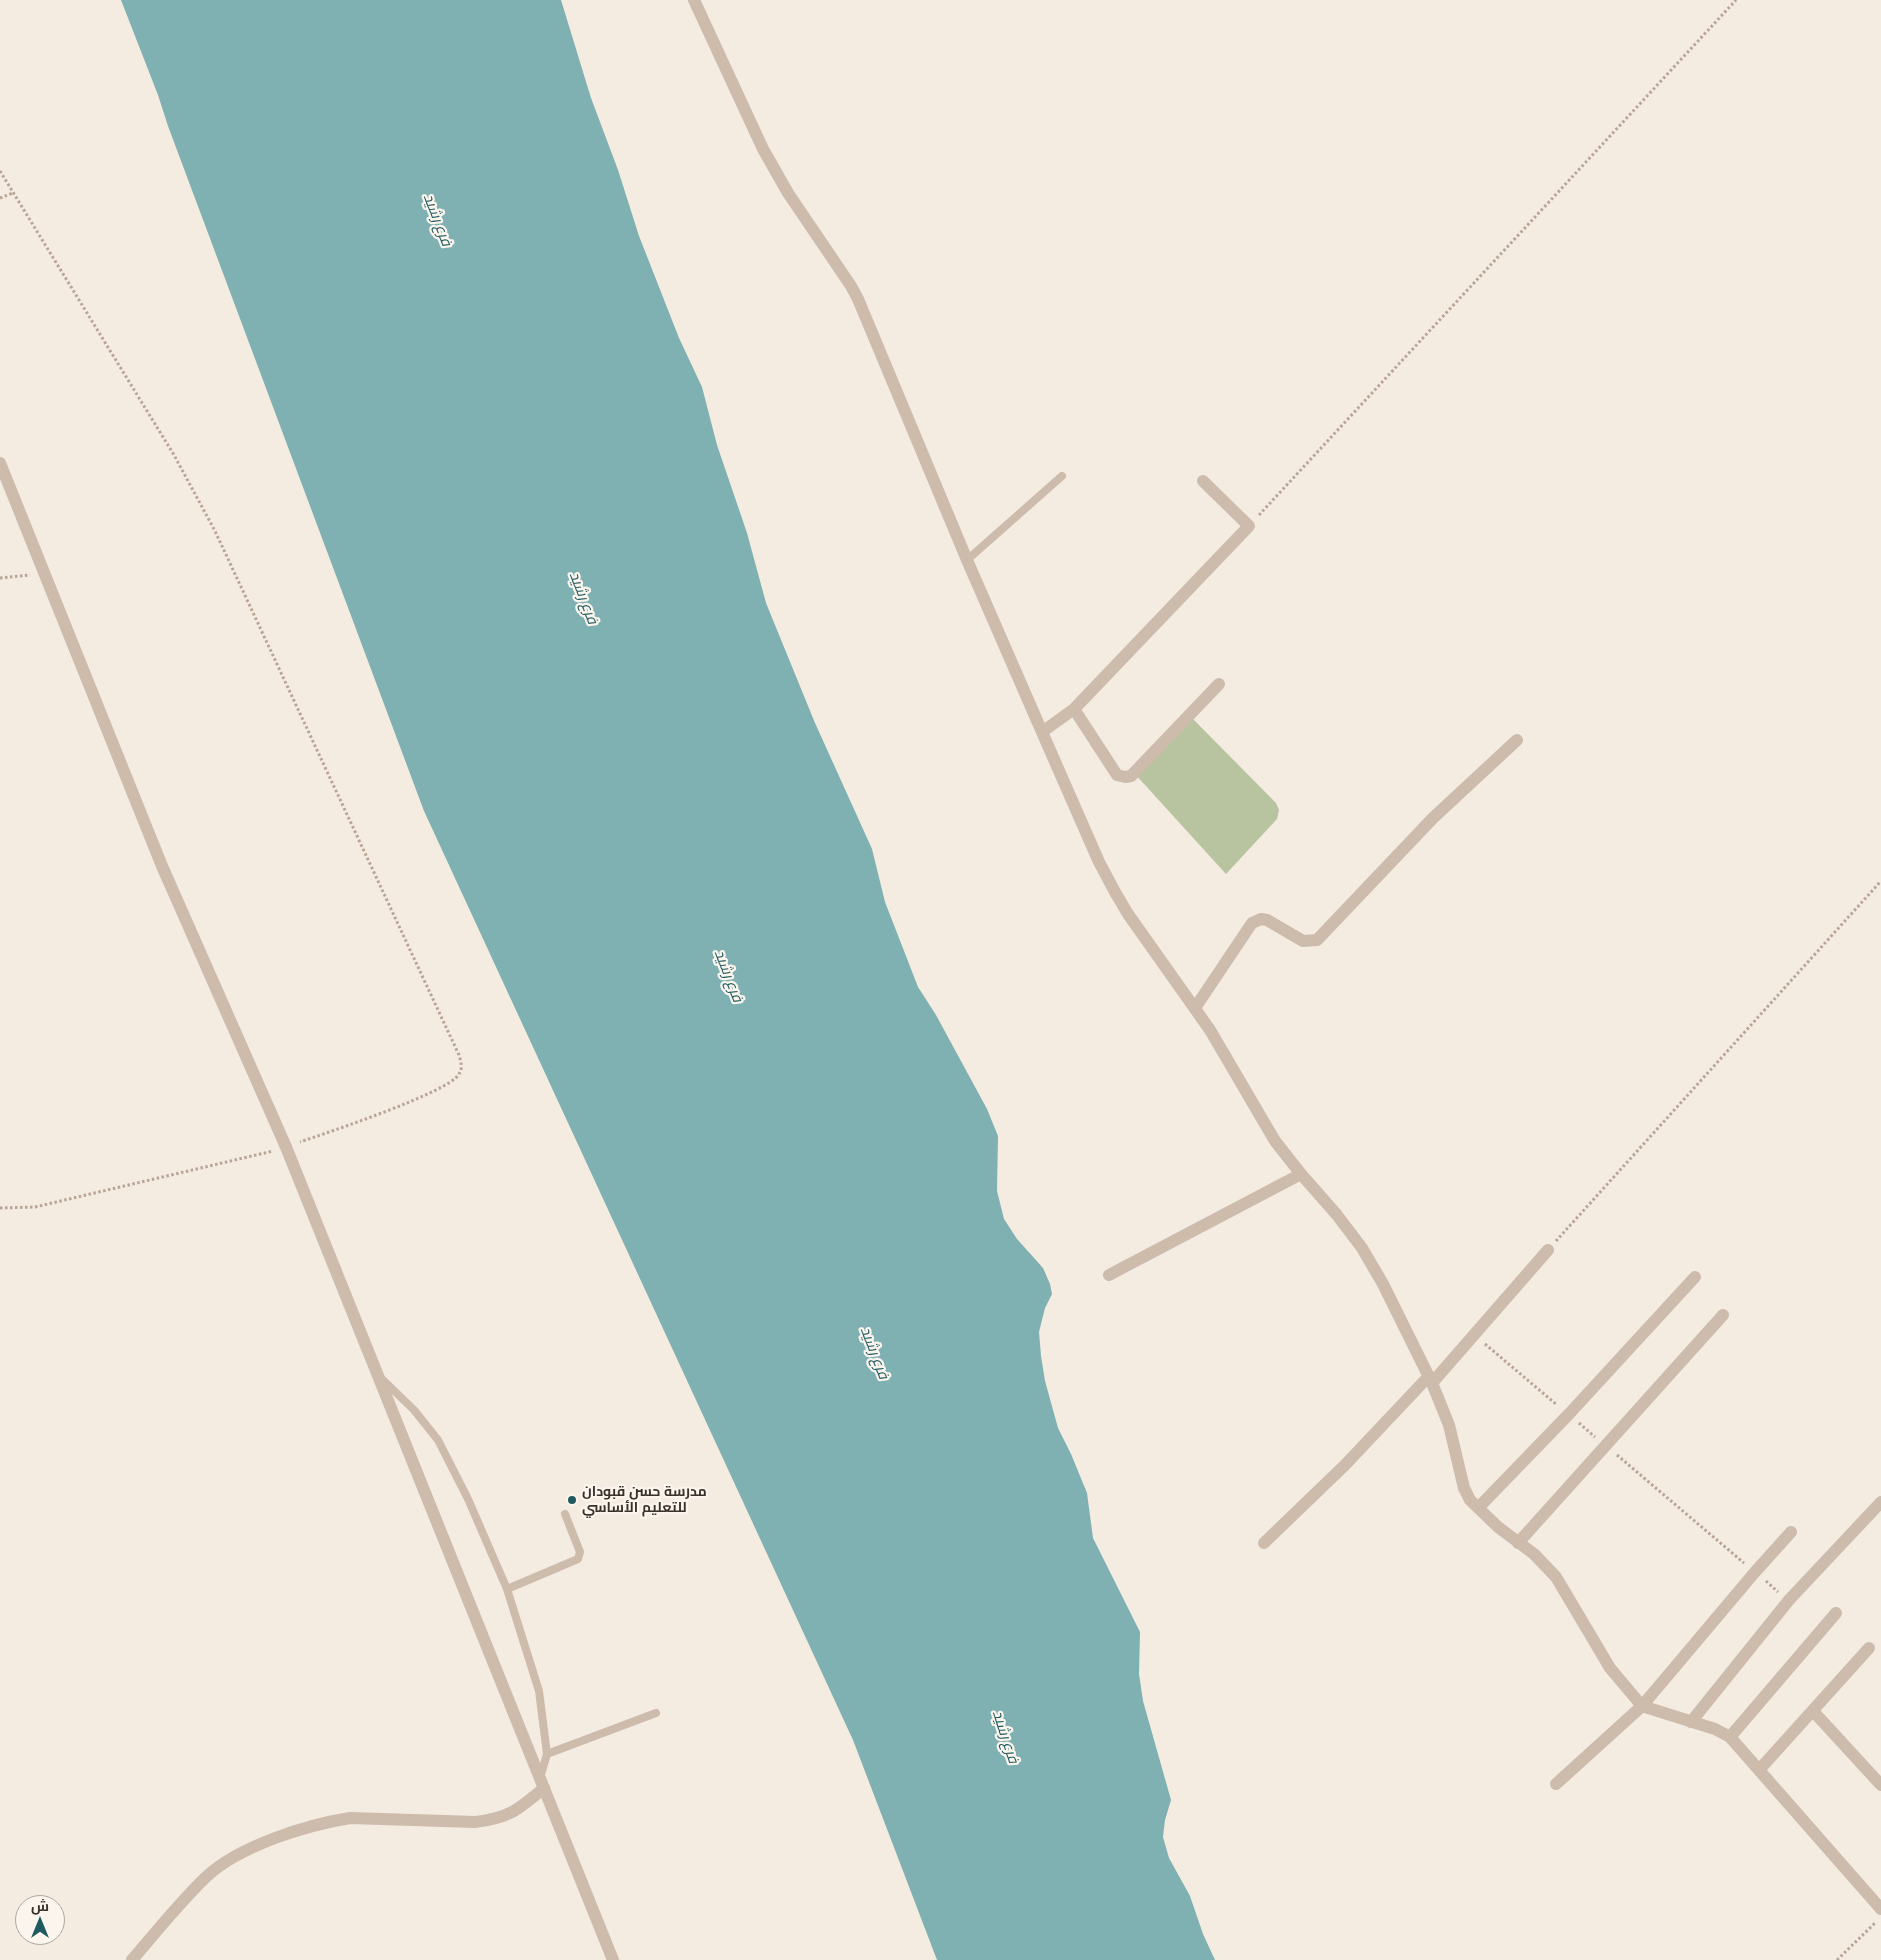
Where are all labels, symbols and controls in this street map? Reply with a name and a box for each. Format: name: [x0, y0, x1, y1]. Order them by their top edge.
water label: فرع رشيد: [419, 191, 455, 249]
water label: فرع رشيد: [565, 569, 601, 627]
water label: فرع رشيد: [710, 947, 746, 1005]
water label: فرع رشيد: [856, 1324, 892, 1382]
place label: مدرسة حسن قبودان للتعليم الأساسي: [582, 1484, 707, 1516]
marker: مدرسة حسن قبودان للتعليم الأساسي: [566, 1494, 578, 1506]
water label: فرع رشيد: [988, 1708, 1022, 1766]
north arrow: [15, 1895, 65, 1945]
text: ش: [31, 1897, 49, 1915]

